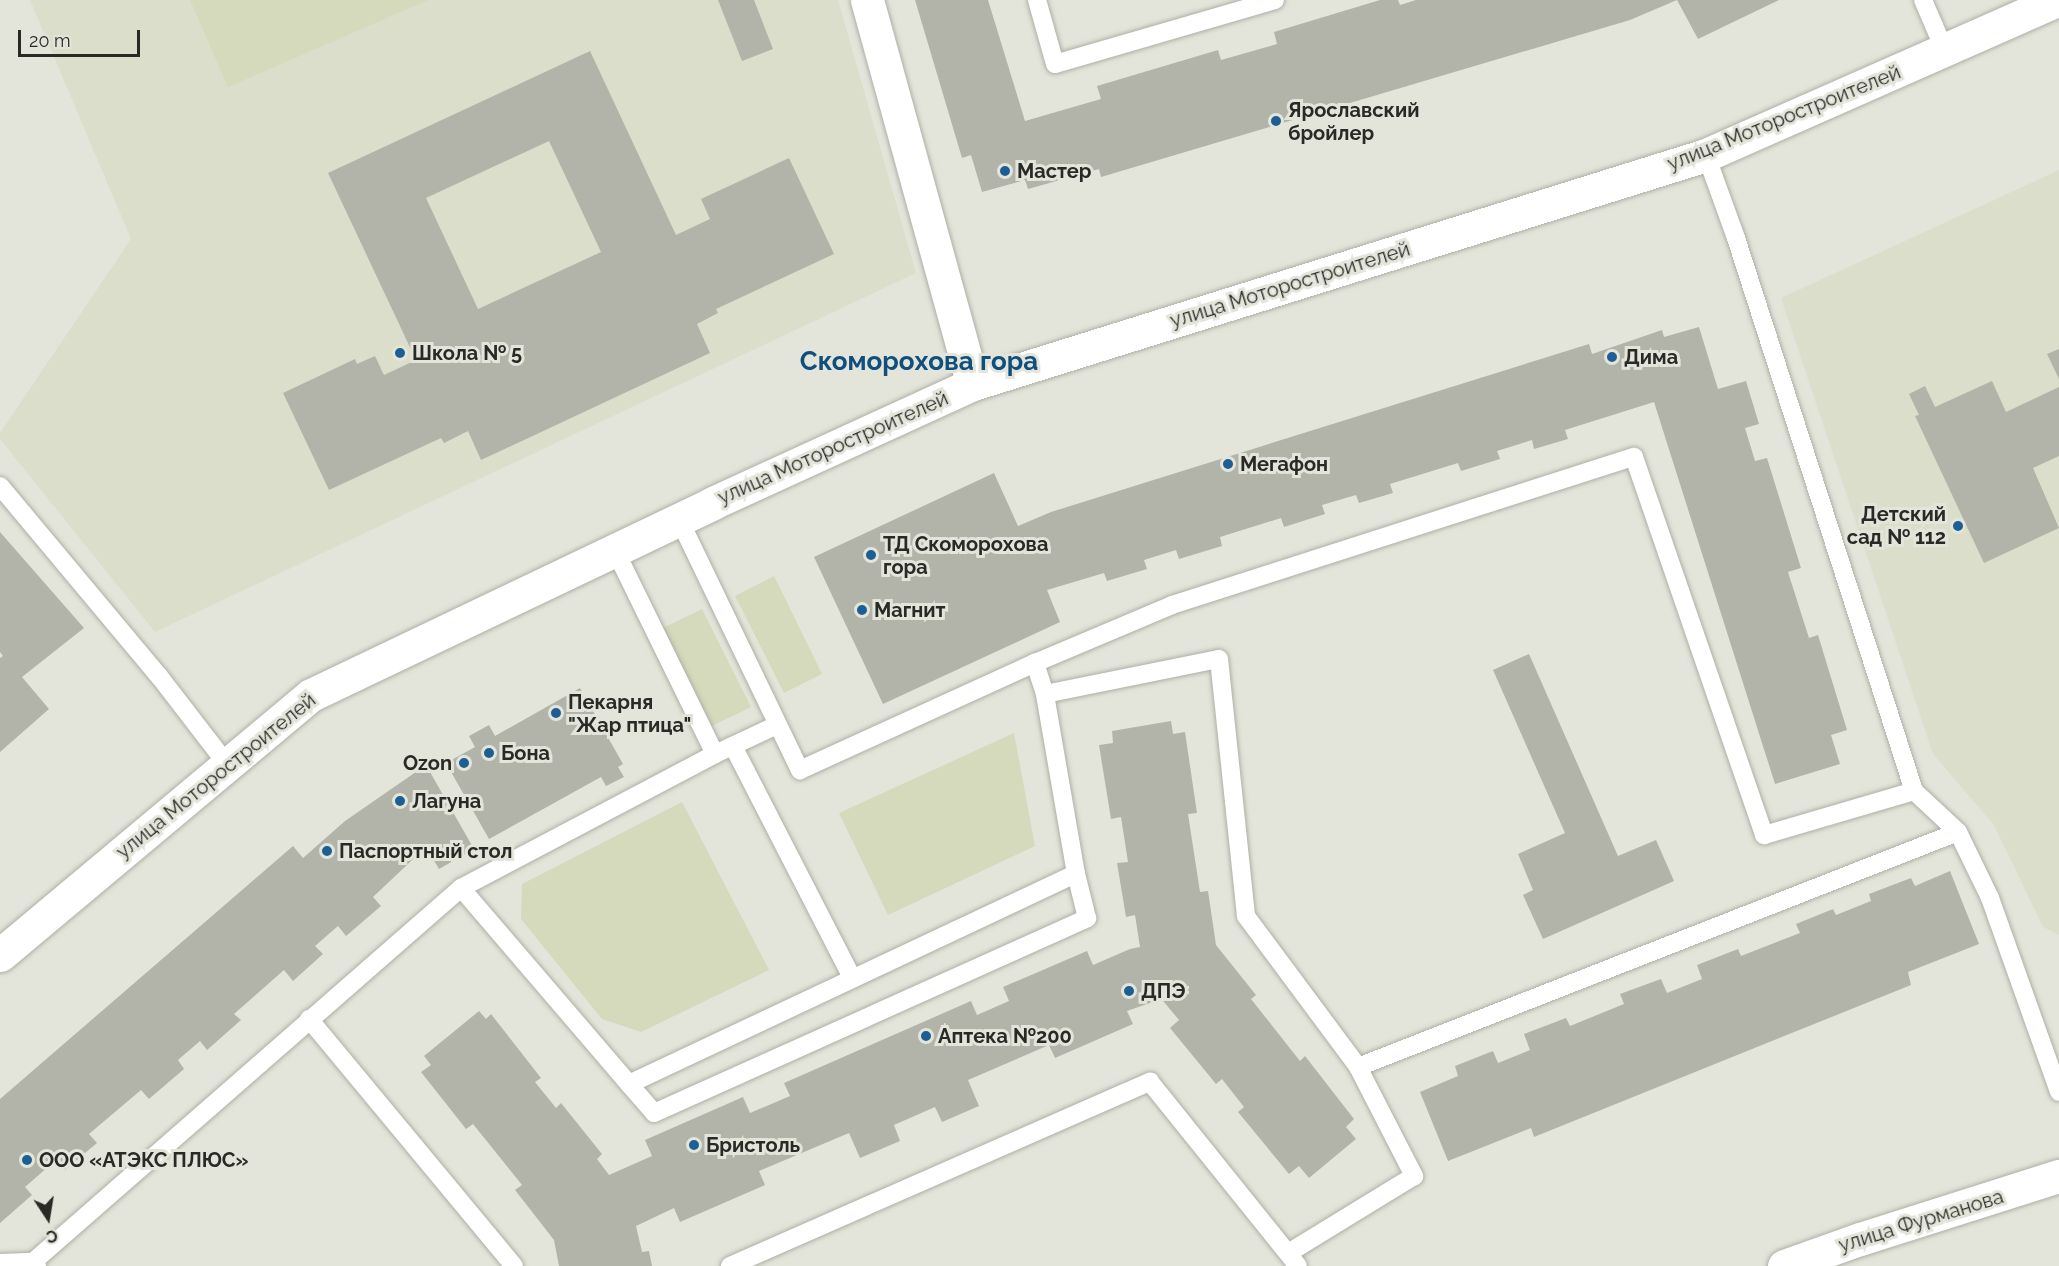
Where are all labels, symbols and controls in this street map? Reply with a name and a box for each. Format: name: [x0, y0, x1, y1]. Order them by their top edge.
scale bar: [21, 18, 142, 56]
text: 20 m: [29, 30, 71, 51]
street label: улица Моторостроителей: [1664, 60, 1904, 176]
place label: Ярославский бройлер: [1288, 98, 1419, 145]
marker: Ярославский бройлер: [1269, 114, 1283, 128]
place label: Мастер: [1017, 159, 1092, 183]
marker: Мастер: [998, 164, 1012, 178]
street label: улица Моторостроителей: [1167, 237, 1413, 333]
place label: Школа № 5: [412, 341, 522, 365]
place label: Дима: [1624, 345, 1678, 369]
marker: Школа № 5: [393, 346, 407, 360]
district label: Скоморохова гора: [800, 346, 1038, 378]
marker: Дима: [1605, 350, 1619, 364]
street label: улица Моторостроителей: [714, 386, 952, 510]
place label: Мегафон: [1240, 452, 1328, 476]
marker: Мегафон: [1221, 457, 1235, 471]
place label: Детский сад № 112: [1847, 502, 1946, 549]
marker: Детский сад № 112: [1951, 519, 1965, 533]
place label: ТД Скоморохова гора: [883, 532, 1048, 579]
marker: ТД Скоморохова гора: [864, 548, 878, 562]
place label: Магнит: [874, 598, 945, 622]
marker: Магнит: [855, 603, 869, 617]
street label: улица Моторостроителей: [111, 688, 321, 864]
place label: Пекарня "Жар птица": [568, 690, 691, 737]
marker: Пекарня "Жар птица": [549, 706, 563, 720]
place label: Бона: [501, 741, 550, 765]
marker: Бона: [482, 746, 496, 760]
place label: Ozon: [403, 751, 452, 775]
marker: Ozon: [457, 756, 471, 770]
place label: Лагуна: [412, 789, 481, 813]
marker: Лагуна: [393, 794, 407, 808]
place label: Паспортный стол: [339, 839, 512, 863]
marker: Паспортный стол: [320, 844, 334, 858]
place label: ДПЭ: [1141, 979, 1186, 1003]
marker: ДПЭ: [1122, 984, 1136, 998]
place label: Аптека №200: [938, 1024, 1072, 1048]
marker: Аптека №200: [919, 1029, 933, 1043]
place label: Бристоль: [706, 1133, 800, 1157]
marker: Бристоль: [687, 1138, 701, 1152]
place label: ООО «АТЭКС ПЛЮС»: [39, 1148, 248, 1172]
marker: ООО «АТЭКС ПЛЮС»: [20, 1153, 34, 1167]
street label: улица Фурманова: [1836, 1185, 2006, 1257]
north arrow: [18, 1188, 78, 1248]
text: С: [45, 1226, 59, 1247]

